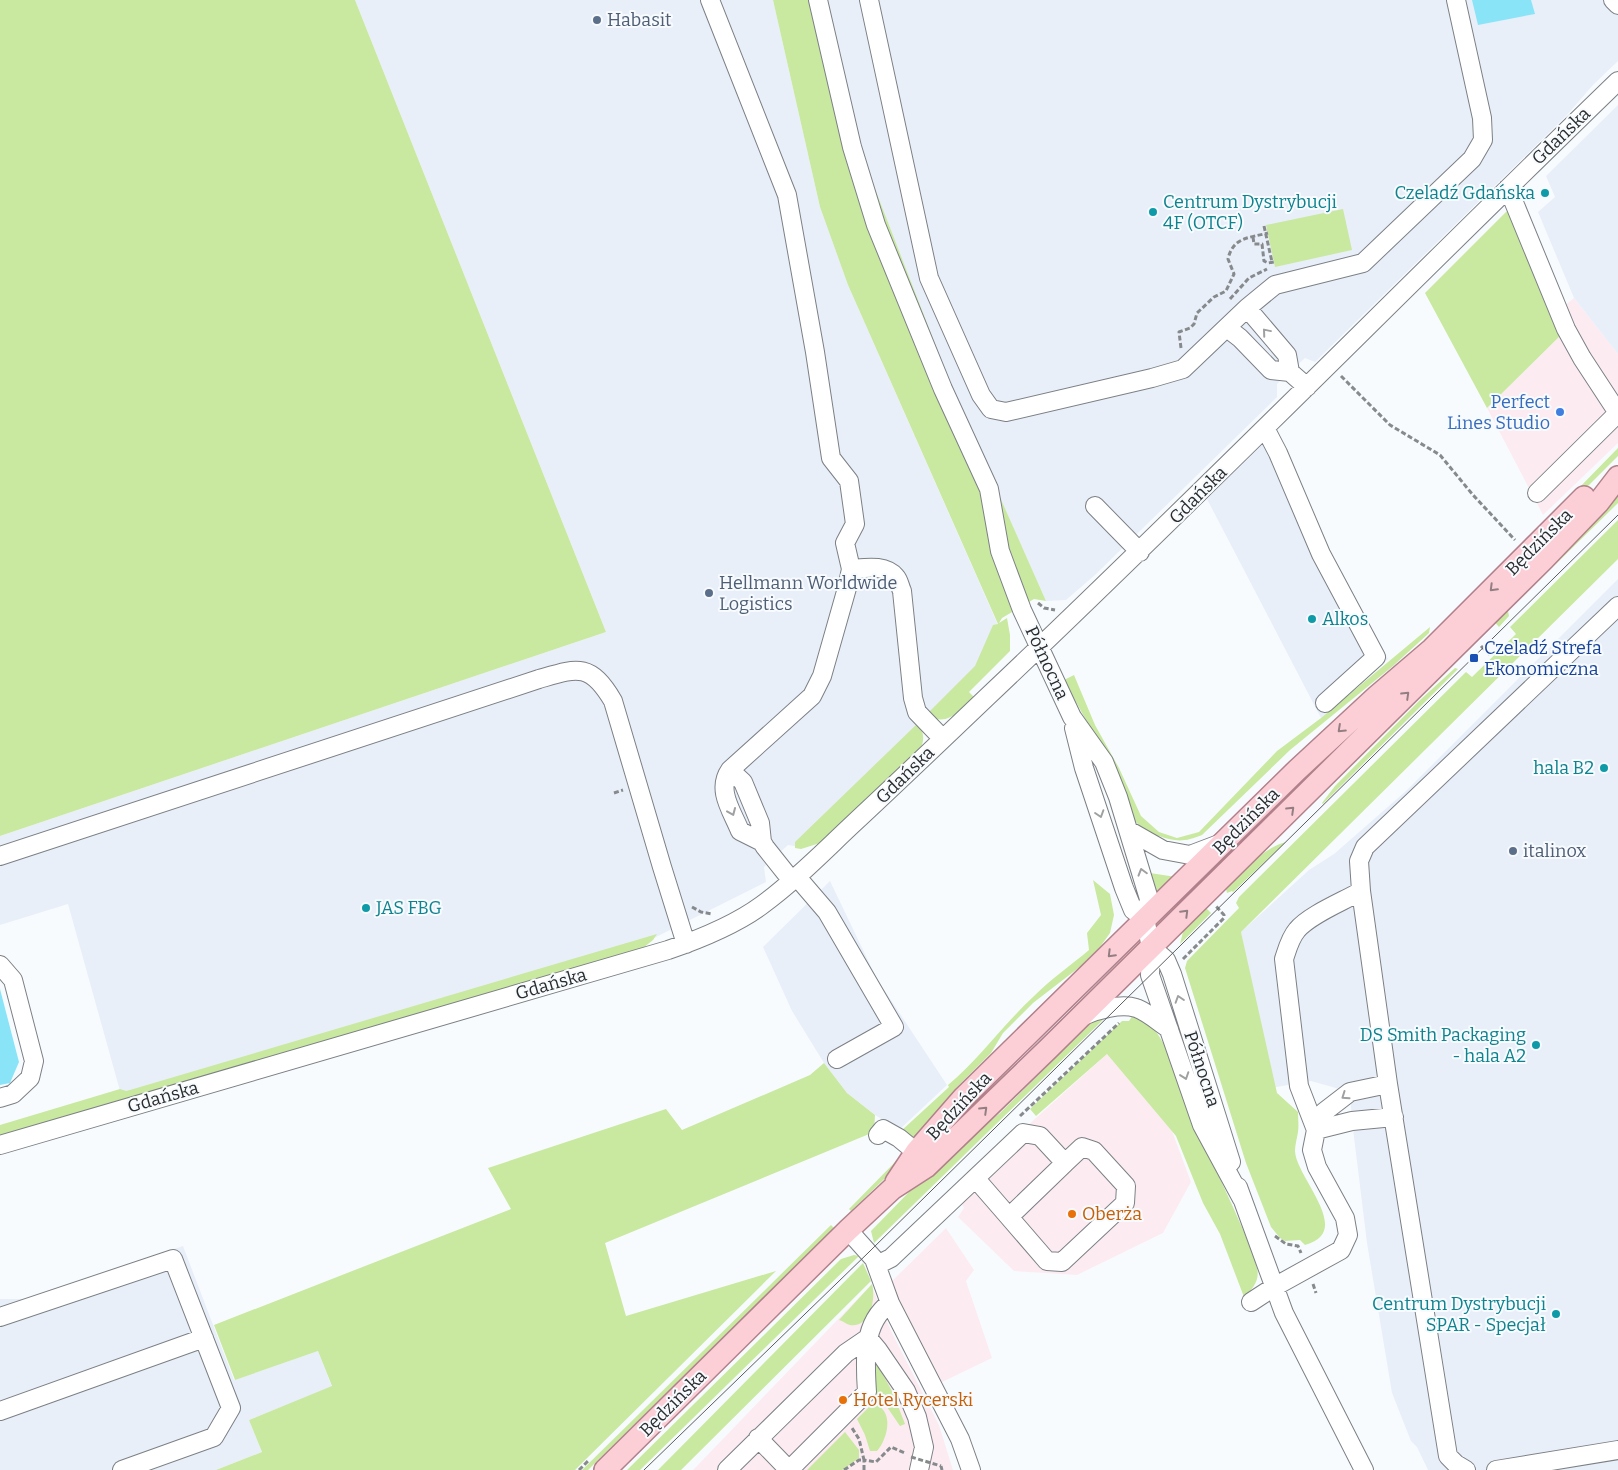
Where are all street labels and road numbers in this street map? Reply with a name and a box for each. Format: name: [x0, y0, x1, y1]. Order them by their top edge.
street label: Gdańska: [1527, 103, 1595, 169]
street label: Gdańska: [1164, 461, 1232, 529]
street label: Będzińska: [1501, 504, 1577, 580]
street label: Północna: [1020, 623, 1074, 703]
street label: Gdańska: [871, 742, 939, 808]
street label: Będzińska: [1208, 783, 1284, 859]
street label: Gdańska: [513, 963, 589, 1005]
street label: Północna: [1179, 1028, 1225, 1110]
street label: Będzińska: [922, 1067, 996, 1145]
street label: Gdańska: [125, 1076, 201, 1118]
street label: Będzińska: [635, 1365, 711, 1441]

